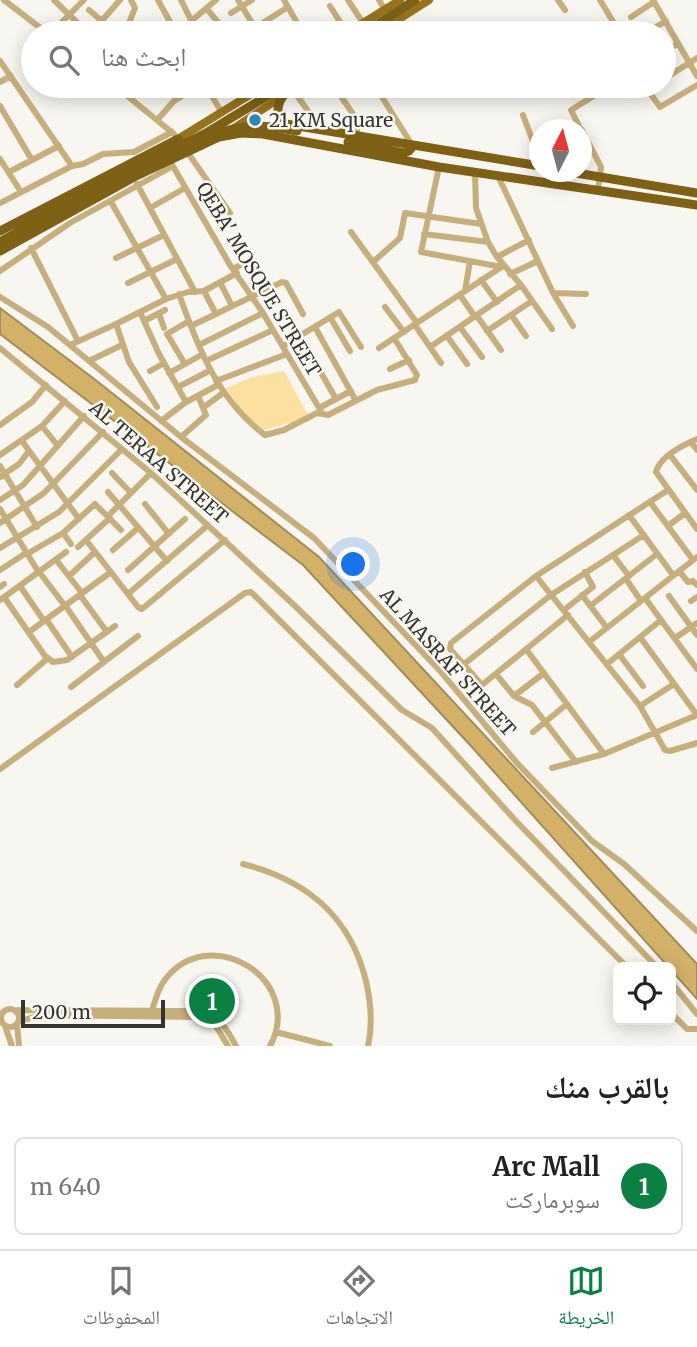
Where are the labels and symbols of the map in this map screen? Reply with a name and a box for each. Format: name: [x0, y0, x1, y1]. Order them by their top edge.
place label: 21 KM Square: [269, 108, 393, 132]
marker: 21 KM Square: [247, 112, 263, 128]
north arrow: [529, 119, 592, 182]
street label: QEBA' MOSQUE STREET: [191, 177, 327, 381]
street label: AL TERAA STREET: [84, 395, 233, 529]
your location: [336, 547, 370, 581]
street label: AL MASRAF STREET: [374, 582, 521, 741]
pin: 1: [189, 975, 235, 1027]
scale bar: [21, 997, 164, 1029]

